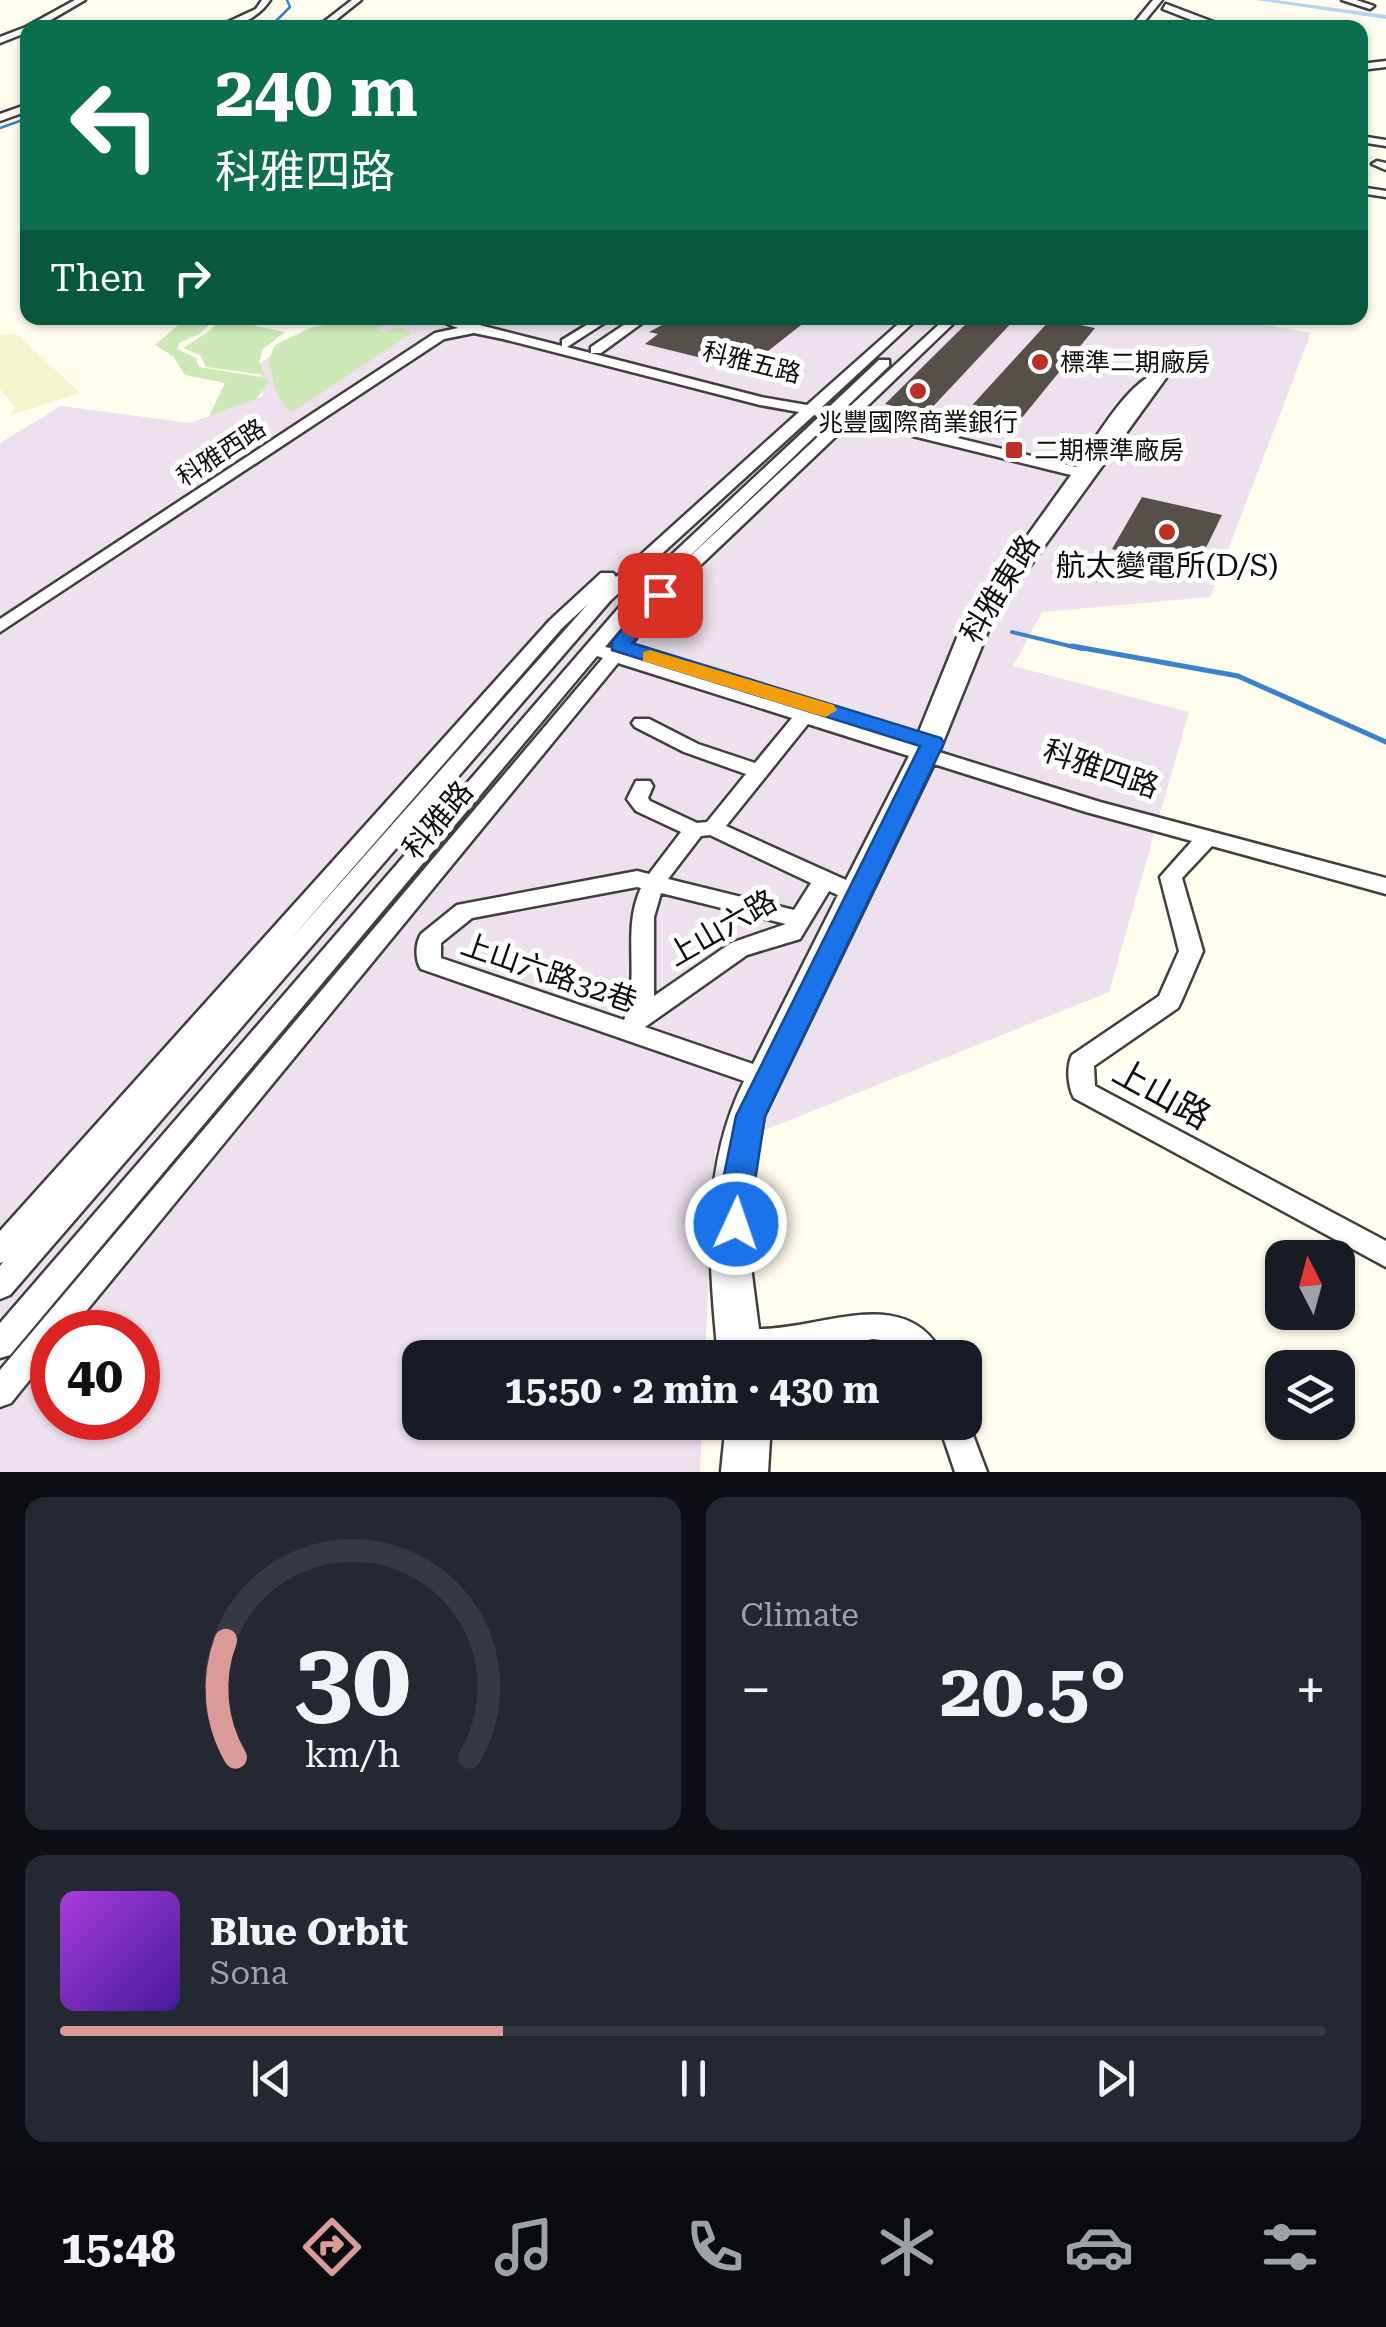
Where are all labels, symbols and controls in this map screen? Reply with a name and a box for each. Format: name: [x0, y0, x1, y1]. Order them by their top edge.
text: 240 m: [215, 51, 418, 133]
icon: left: [50, 60, 180, 190]
text: 科雅四路: [215, 145, 395, 198]
icon: right: [165, 250, 220, 305]
text: Then: [50, 256, 145, 300]
street label: 科雅五路: [700, 336, 804, 389]
place label: 標準二期廠房: [1060, 348, 1210, 377]
marker: 標準二期廠房: [1029, 351, 1051, 373]
marker: 兆豐國際商業銀行: [907, 380, 929, 402]
place label: 兆豐國際商業銀行: [818, 408, 1018, 437]
street label: 科雅西路: [171, 413, 271, 492]
place label: 二期標準廠房: [1034, 436, 1184, 465]
marker: 二期標準廠房: [1003, 439, 1025, 461]
marker: 航太變電所(D/S): [1156, 521, 1178, 543]
street label: 科雅東路: [953, 529, 1046, 649]
place label: 航太變電所(D/S): [1056, 548, 1278, 583]
pin: [618, 553, 703, 638]
icon: arrive: [633, 568, 688, 623]
street label: 科雅四路: [1039, 732, 1164, 805]
street label: 科雅路: [395, 774, 480, 865]
street label: 上山六路: [661, 882, 782, 973]
street label: 上山六路32巷: [457, 926, 642, 1019]
street label: 上山路: [1106, 1051, 1218, 1138]
position arrow: [684, 1172, 788, 1276]
north arrow: [1265, 1240, 1355, 1330]
map controls: [1265, 1240, 1355, 1440]
speed limit sign: 40: [30, 1310, 160, 1440]
button: layers: [1265, 1350, 1355, 1440]
text: 15:50 · 2 min · 430 m: [505, 1368, 879, 1412]
text: Climate: [741, 1596, 859, 1634]
text: 30: [295, 1619, 411, 1740]
text: 20.5°: [940, 1646, 1127, 1734]
text: −: [741, 1658, 771, 1722]
text: +: [1295, 1658, 1326, 1722]
text: km/h: [305, 1734, 401, 1776]
text: Blue Orbit: [210, 1910, 408, 1954]
text: Sona: [210, 1954, 288, 1992]
icon: previous: [244, 2051, 299, 2106]
icon: pause: [666, 2051, 721, 2106]
icon: next: [1088, 2051, 1143, 2106]
icon: directions: [297, 2212, 367, 2282]
icon: music: [489, 2212, 559, 2282]
icon: phone: [680, 2212, 750, 2282]
icon: climate: [872, 2212, 942, 2282]
icon: car: [1064, 2212, 1134, 2282]
icon: filters: [1255, 2212, 1325, 2282]
text: 15:48: [61, 2221, 176, 2274]

